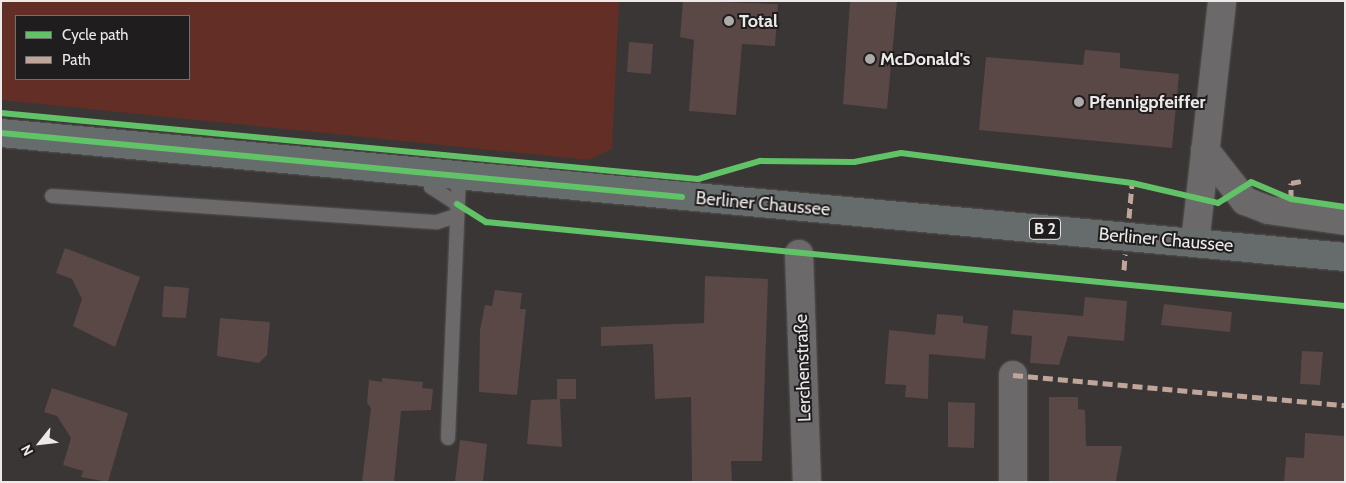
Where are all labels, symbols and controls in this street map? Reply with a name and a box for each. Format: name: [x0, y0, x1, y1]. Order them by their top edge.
place label: Total: [739, 10, 778, 32]
legend: [15, 15, 190, 80]
marker: Total: [723, 15, 735, 27]
text: Cycle path: [62, 26, 128, 44]
place label: McDonald's: [880, 48, 970, 70]
text: Path: [62, 51, 91, 69]
marker: McDonald's: [864, 53, 876, 65]
place label: Pfennigpfeiffer: [1089, 91, 1205, 113]
marker: Pfennigpfeiffer: [1073, 96, 1085, 108]
street label: Berliner Chaussee: [695, 187, 831, 221]
road number: B 2: [1029, 215, 1061, 242]
street label: Berliner Chaussee: [1098, 223, 1234, 257]
street label: Lerchenstraße: [790, 314, 816, 422]
north arrow: [15, 418, 65, 468]
text: N: [17, 442, 37, 459]

